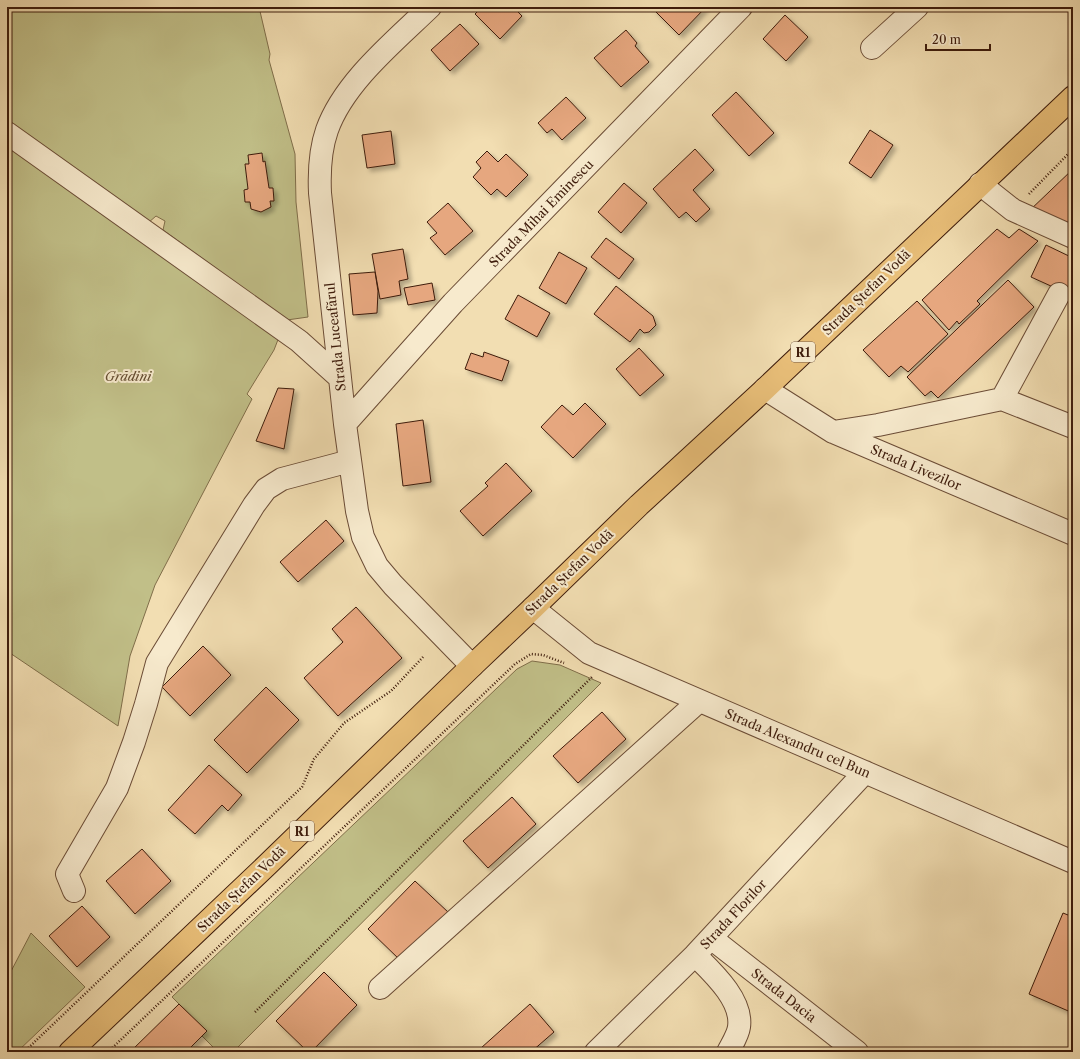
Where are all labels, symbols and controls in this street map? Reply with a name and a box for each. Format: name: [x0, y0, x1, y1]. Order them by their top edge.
scale bar: [926, 26, 990, 52]
text: 20 m: [932, 32, 961, 47]
street label: Strada Mihai Eminescu: [486, 156, 596, 270]
street label: Strada Ștefan Vodă: [819, 246, 914, 339]
street label: Strada Luceafărul: [321, 282, 349, 392]
road number: R1: [791, 342, 815, 362]
park label: Grădini: [105, 368, 152, 384]
street label: Strada Livezilor: [868, 441, 964, 494]
street label: Strada Ștefan Vodă: [522, 526, 617, 619]
street label: Strada Alexandru cel Bun: [723, 705, 873, 781]
road number: R1: [290, 821, 314, 841]
street label: Strada Ștefan Vodă: [194, 843, 289, 936]
street label: Strada Florilor: [697, 875, 770, 952]
street label: Strada Dacia: [748, 965, 820, 1025]

